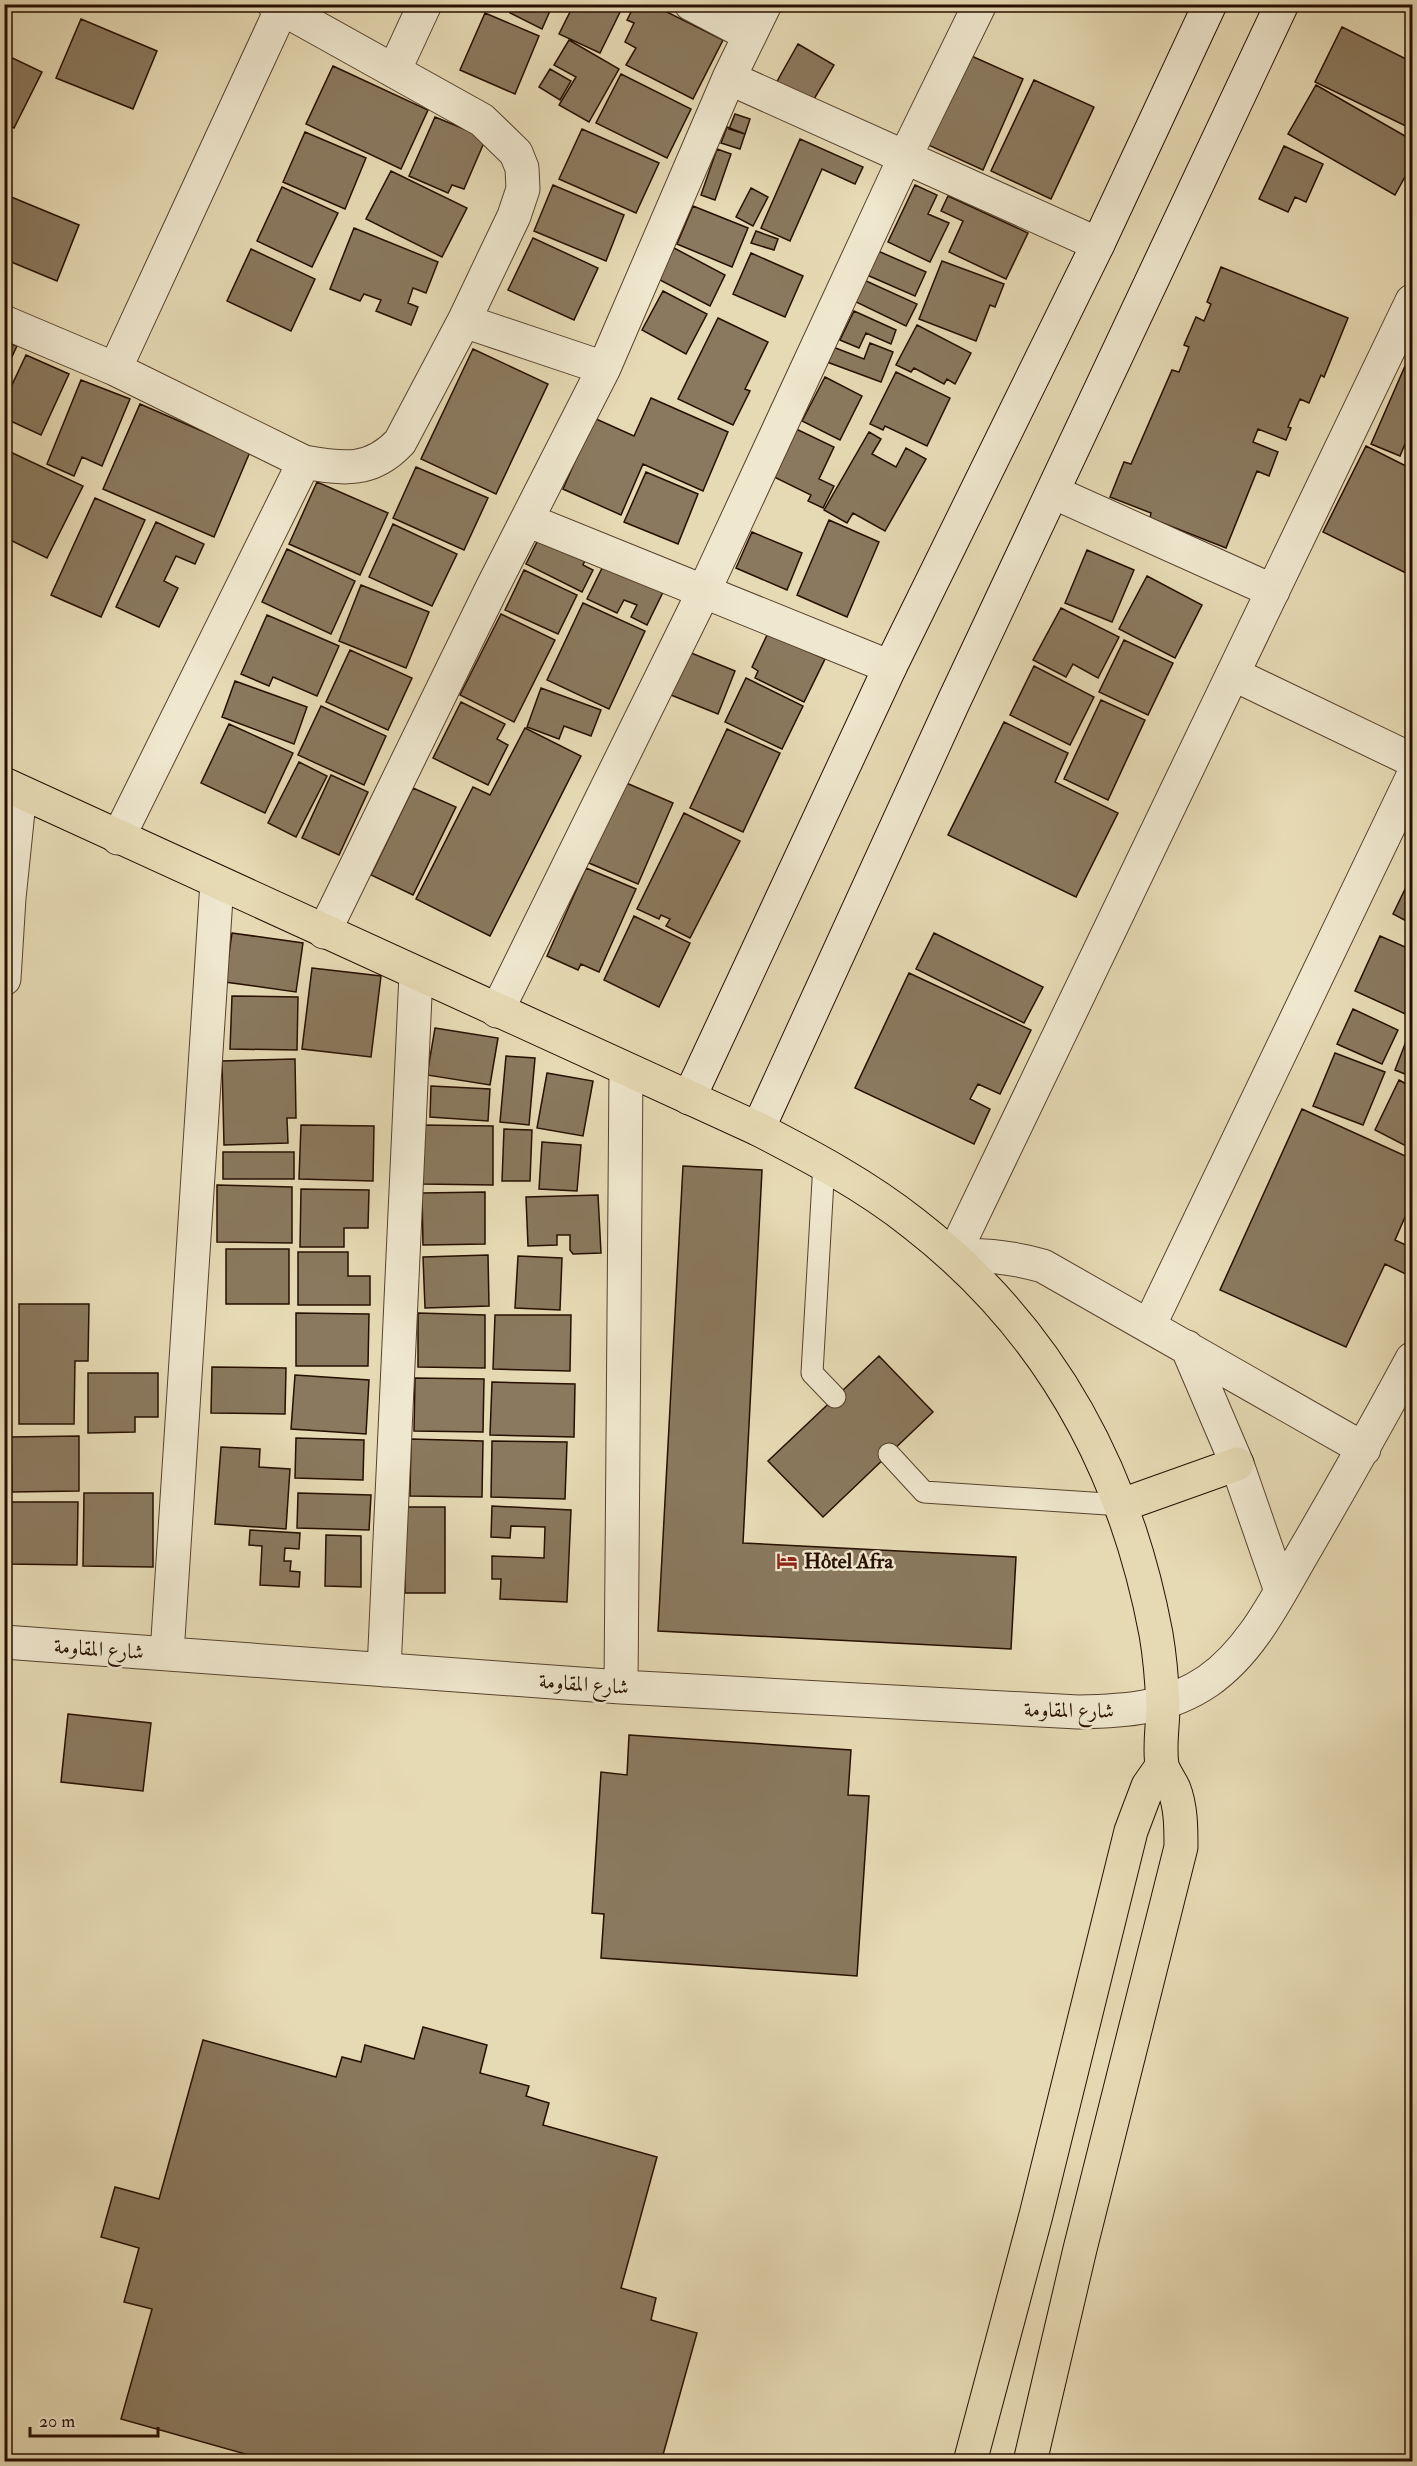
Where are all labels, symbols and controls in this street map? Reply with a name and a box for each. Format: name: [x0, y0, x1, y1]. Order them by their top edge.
place label: Hôtel Afra: [804, 1548, 894, 1575]
hotel icon: Hôtel Afra: [775, 1549, 799, 1573]
street label: شارع المقاومة: [53, 1633, 145, 1670]
street label: شارع المقاومة: [538, 1668, 630, 1705]
street label: شارع المقاومة: [1024, 1696, 1114, 1729]
scale bar: [30, 2400, 158, 2438]
text: 20 m: [39, 2410, 75, 2433]

